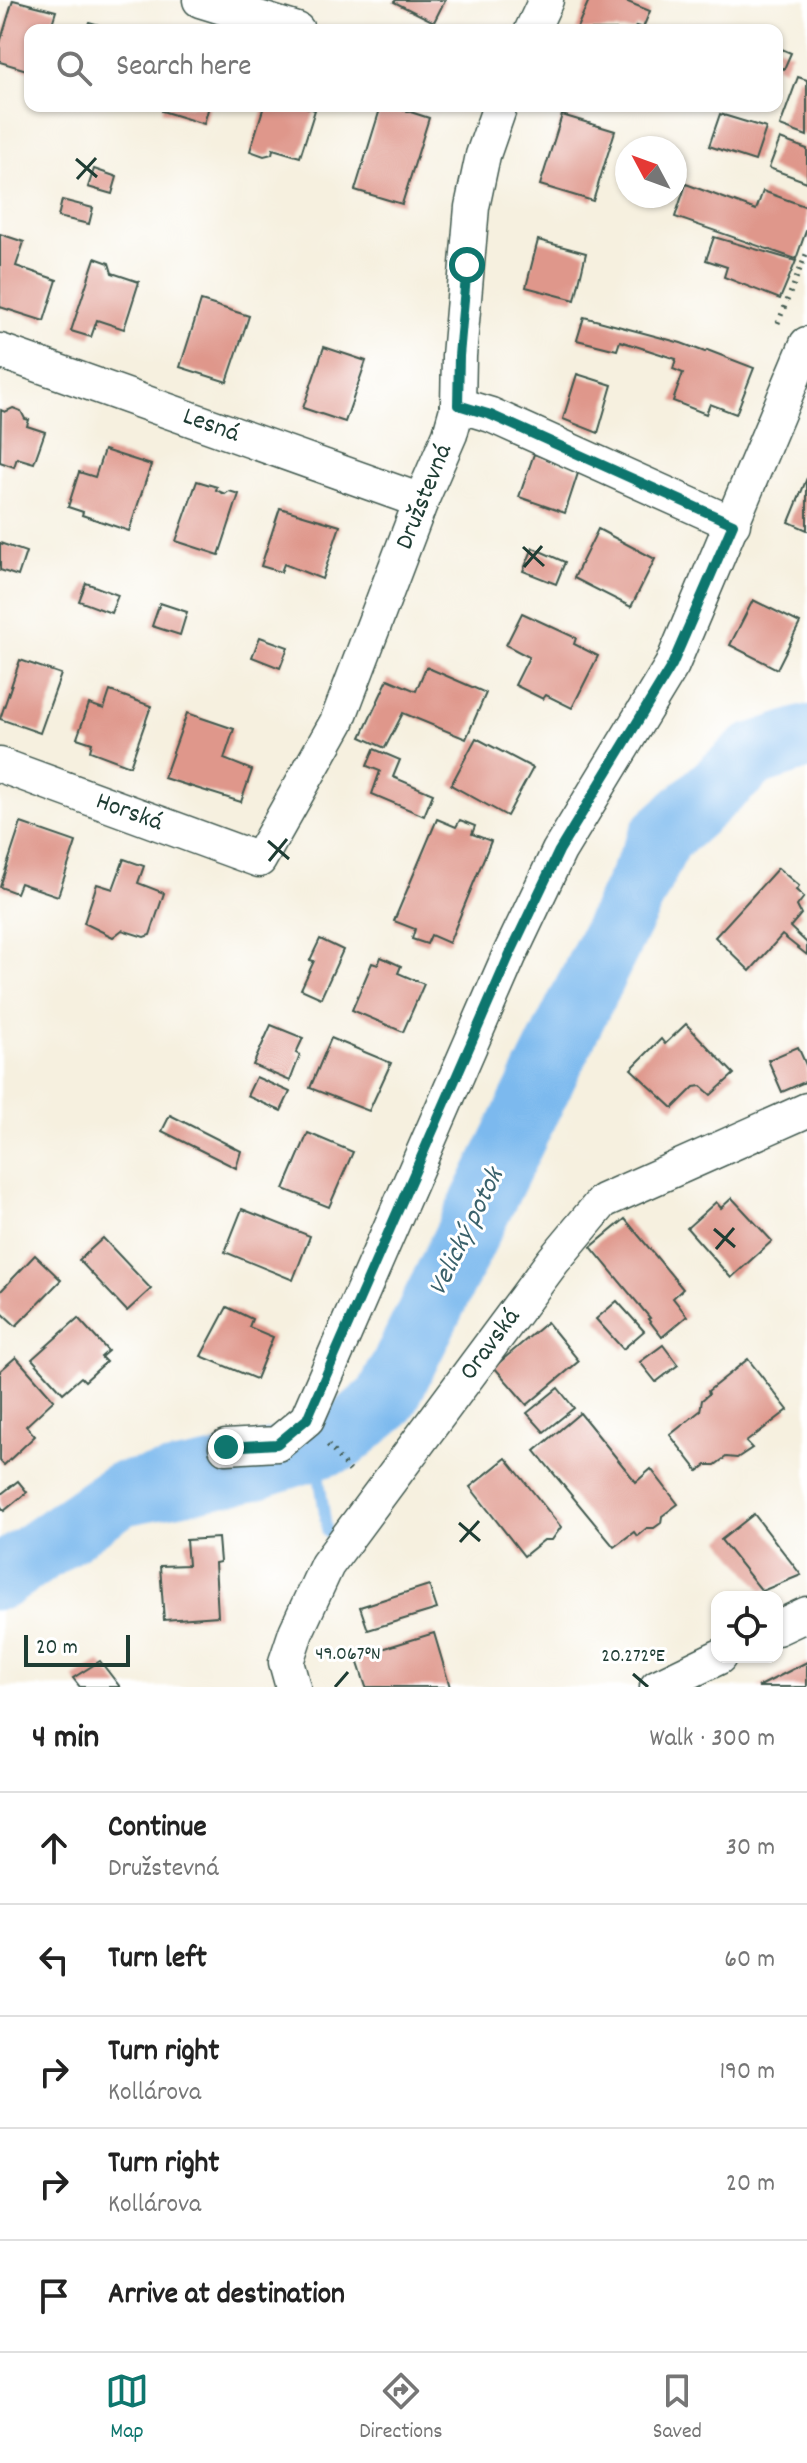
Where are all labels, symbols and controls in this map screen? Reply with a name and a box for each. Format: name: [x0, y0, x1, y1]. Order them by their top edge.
search box: [24, 24, 783, 112]
icon: search: [52, 46, 96, 90]
text: Search here: [116, 47, 252, 90]
north arrow: [615, 136, 687, 208]
route start: [449, 247, 485, 283]
street label: Lesná: [177, 399, 245, 453]
street label: Družstevná: [387, 439, 463, 555]
street label: Horská: [90, 784, 168, 842]
water label: Velický potok: [420, 1160, 517, 1304]
street label: Oravská: [451, 1301, 531, 1389]
route end: [208, 1429, 244, 1465]
map controls: [711, 1591, 783, 1663]
button: locate: [711, 1591, 783, 1663]
scale bar: [24, 1631, 130, 1667]
text: 20 m: [36, 1633, 78, 1664]
text: 49.067°N: [315, 1641, 381, 1669]
text: 20.272°E: [601, 1643, 665, 1671]
text: 4 min: [32, 1715, 99, 1764]
text: Walk · 300 m: [649, 1721, 775, 1758]
text: Continue: [108, 1808, 207, 1851]
icon: ahead: [32, 1826, 76, 1870]
text: 30 m: [725, 1830, 775, 1867]
text: Družstevná: [108, 1851, 219, 1888]
icon: left: [32, 1938, 76, 1982]
text: Turn left: [108, 1939, 207, 1982]
text: 60 m: [724, 1942, 775, 1979]
text: Turn right: [108, 2032, 219, 2075]
icon: right: [32, 2050, 76, 2094]
text: 190 m: [719, 2054, 775, 2091]
text: Kollárova: [108, 2075, 201, 2112]
text: Turn right: [108, 2144, 219, 2187]
icon: right: [32, 2162, 76, 2206]
text: 20 m: [726, 2166, 775, 2203]
text: Kollárova: [108, 2187, 201, 2224]
icon: arrive: [32, 2274, 76, 2318]
text: Arrive at destination: [108, 2275, 345, 2318]
tab: Map: [105, 2369, 149, 2448]
tab: Directions: [359, 2369, 443, 2448]
tab: Saved: [653, 2369, 702, 2448]

